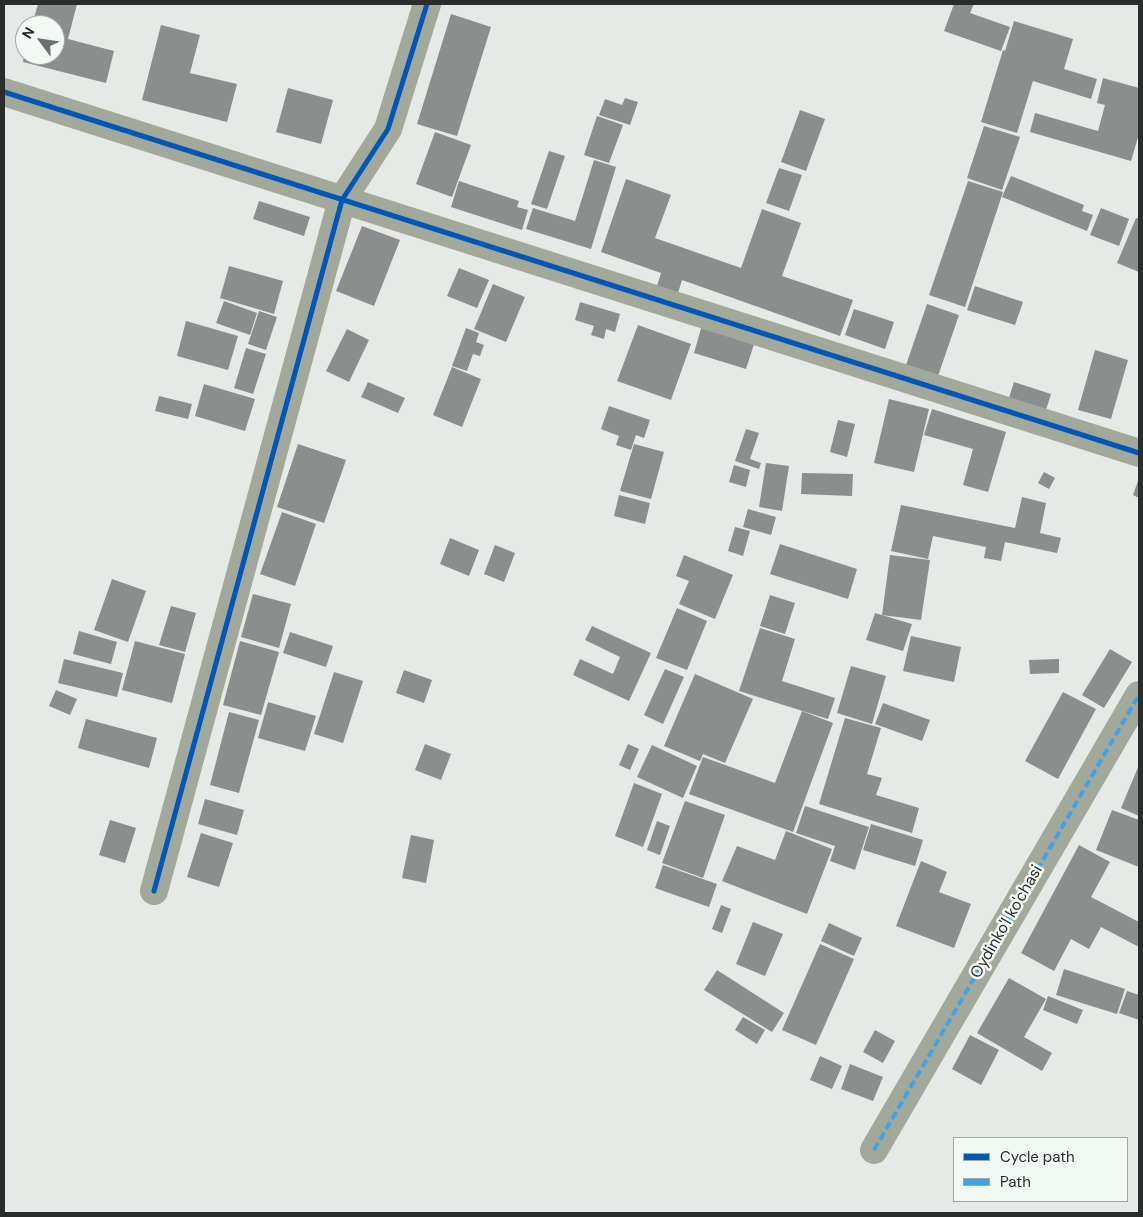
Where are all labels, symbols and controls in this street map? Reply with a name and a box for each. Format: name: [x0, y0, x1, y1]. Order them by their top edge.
north arrow: [15, 15, 65, 65]
text: N: [18, 24, 38, 42]
street label: Oydinko'l ko'chasi: [967, 862, 1047, 982]
legend: [953, 1137, 1128, 1202]
text: Cycle path: [1000, 1147, 1075, 1167]
text: Path: [1000, 1172, 1031, 1192]

